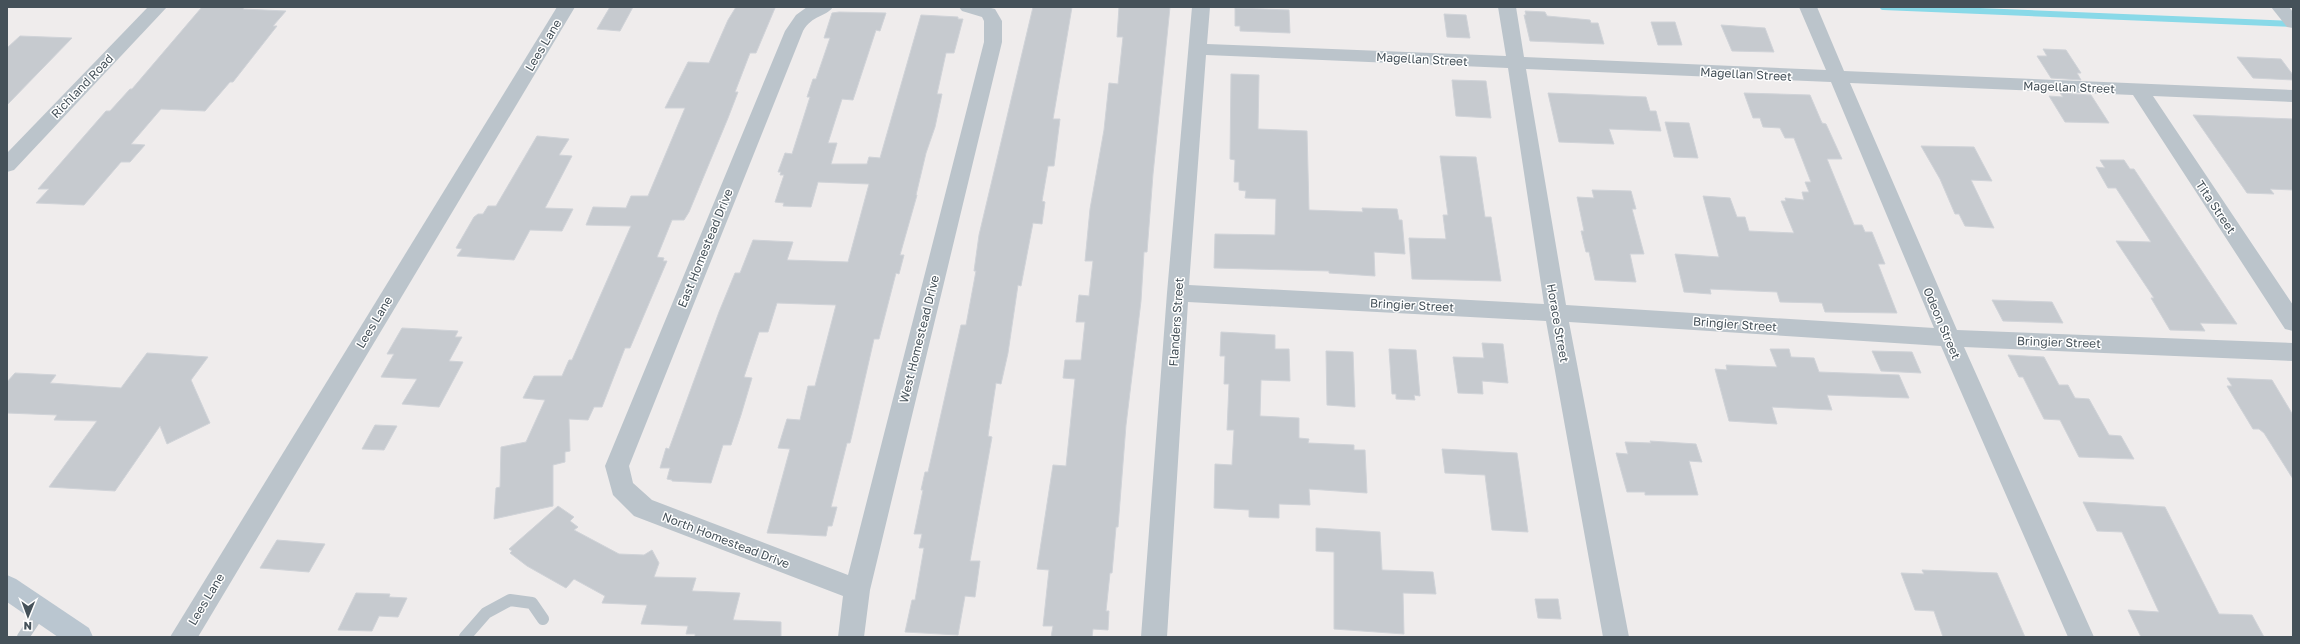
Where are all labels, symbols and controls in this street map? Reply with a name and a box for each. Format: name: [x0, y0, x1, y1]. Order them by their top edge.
street label: Lees Lane: [522, 16, 564, 74]
street label: Magellan Street: [1376, 49, 1468, 69]
street label: Richland Road: [48, 51, 116, 121]
street label: Magellan Street: [1700, 64, 1792, 84]
street label: Magellan Street: [2023, 78, 2115, 96]
street label: Tita Street: [2193, 178, 2239, 237]
street label: East Homestead Drive: [674, 186, 736, 310]
street label: West Homestead Drive: [896, 274, 942, 404]
street label: Flanders Street: [1165, 277, 1187, 367]
street label: Horace Street: [1544, 282, 1572, 364]
street label: Odeon Street: [1920, 285, 1964, 361]
street label: Lees Lane: [353, 293, 395, 351]
street label: Bringier Street: [1370, 295, 1455, 315]
street label: Bringier Street: [1693, 314, 1778, 334]
street label: Bringier Street: [2017, 333, 2101, 351]
street label: North Homestead Drive: [660, 509, 792, 571]
street label: Lees Lane: [185, 570, 227, 628]
north arrow: [8, 596, 48, 636]
text: N: [24, 620, 32, 633]

